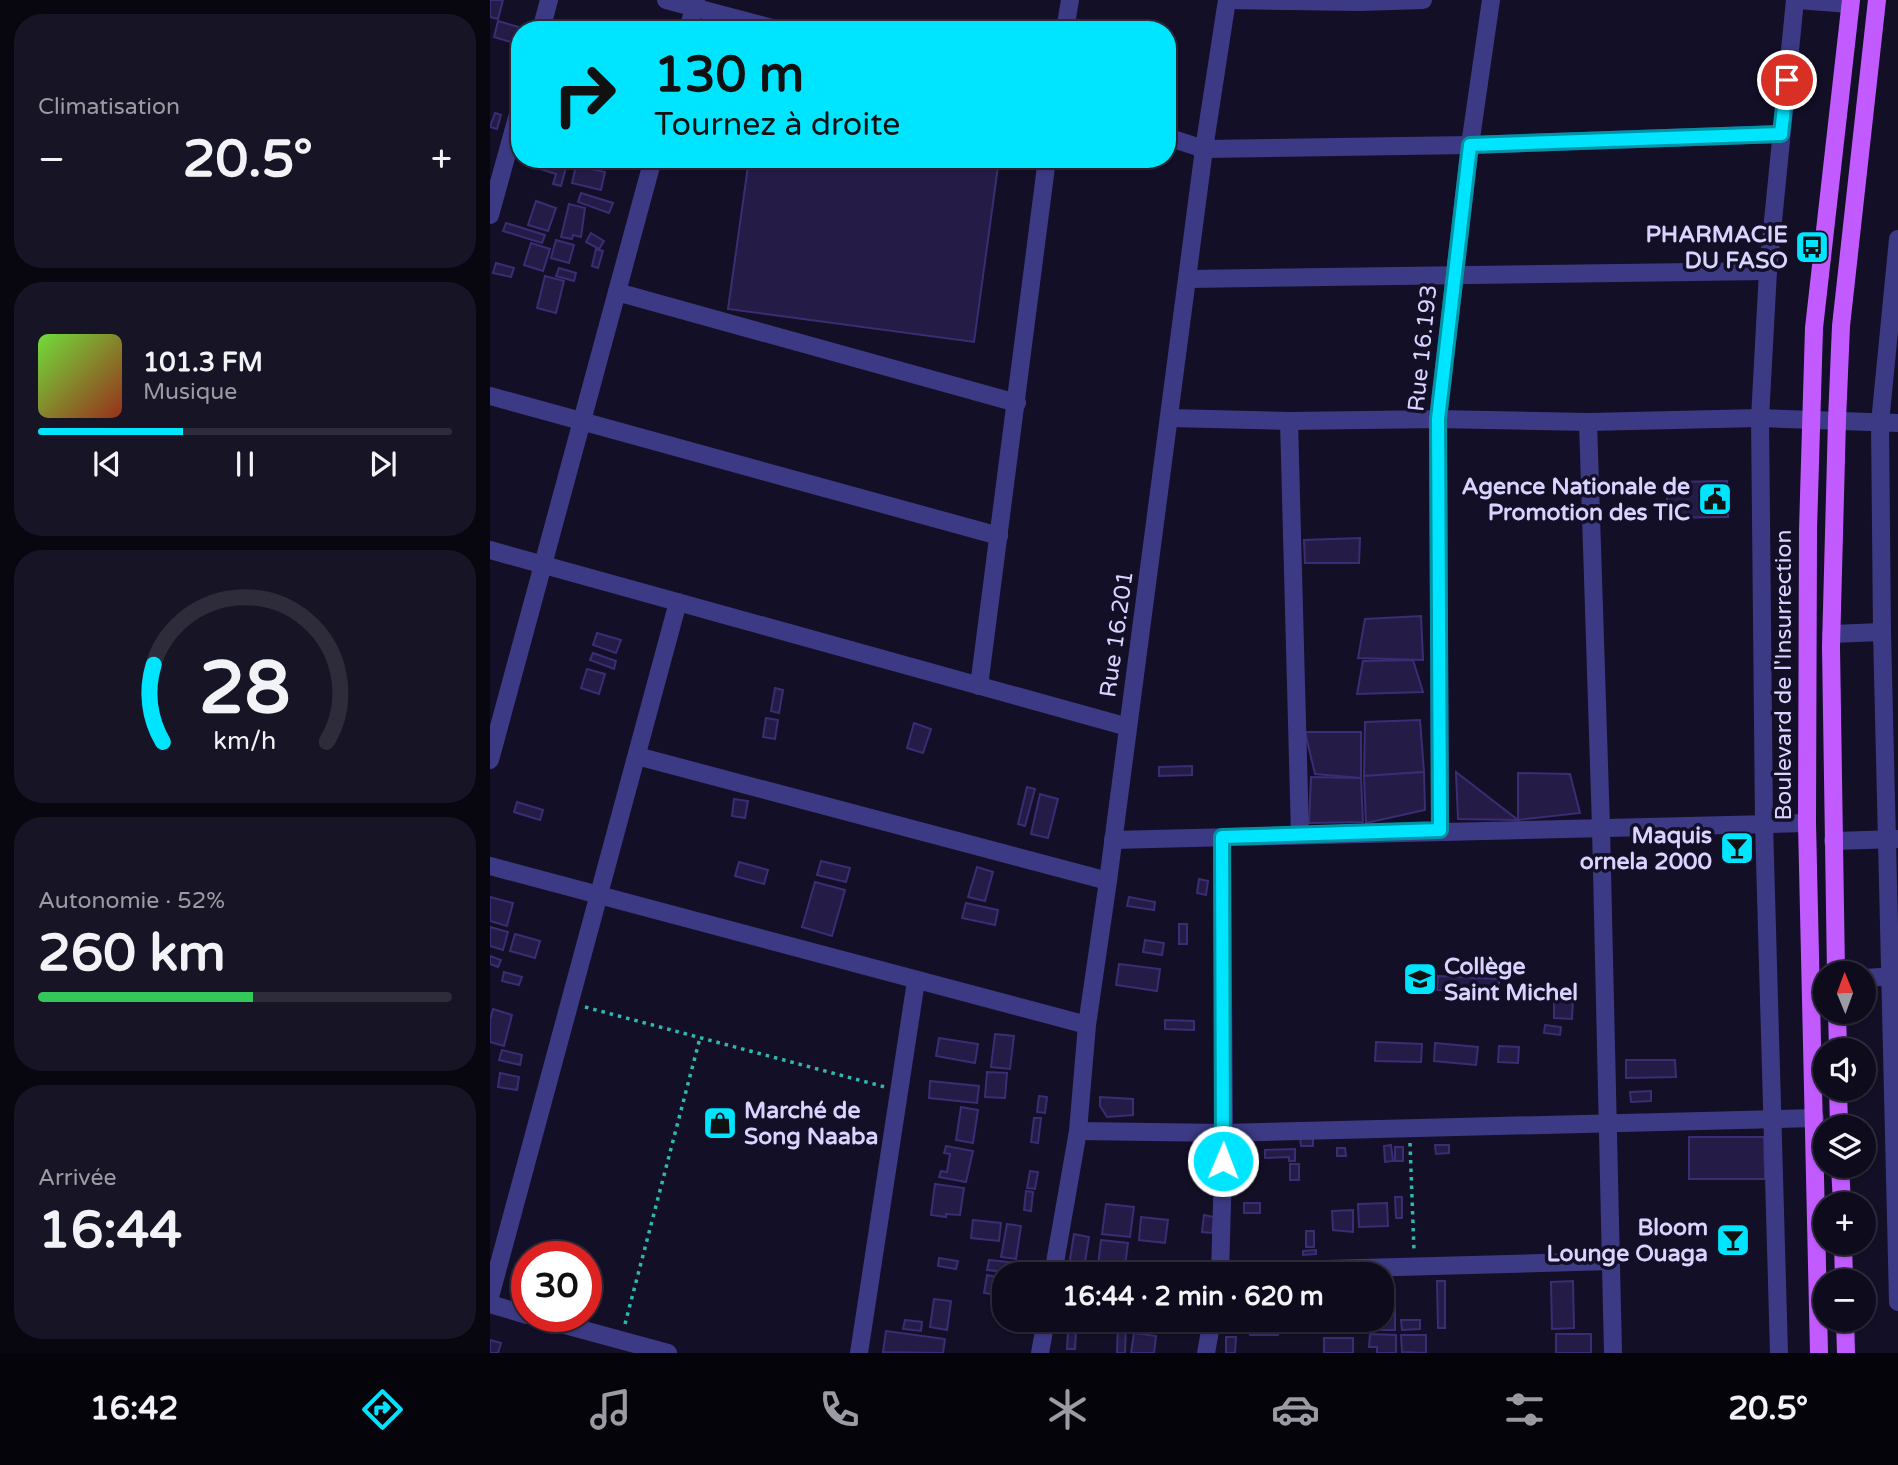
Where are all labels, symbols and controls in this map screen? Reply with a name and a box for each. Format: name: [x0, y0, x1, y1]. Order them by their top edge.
text: 130 m: [654, 46, 804, 105]
icon: right: [539, 49, 630, 140]
pin: [1757, 50, 1817, 110]
icon: arrive: [1768, 61, 1806, 99]
text: Climatisation: [38, 93, 180, 121]
text: Tournez à droite: [654, 106, 900, 144]
text: 20.5°: [183, 128, 313, 191]
text: −: [38, 137, 65, 183]
text: +: [431, 137, 452, 183]
place label: PHARMACIE DU FASO: [1645, 221, 1788, 275]
bus stop icon: PHARMACIE DU FASO: [1793, 228, 1831, 266]
street label: Rue 16.193: [1402, 283, 1444, 413]
text: 101.3 FM: [143, 347, 263, 378]
text: Musique: [143, 378, 237, 406]
icon: previous: [88, 445, 126, 483]
icon: pause: [226, 445, 264, 483]
icon: next: [364, 445, 402, 483]
place label: Agence Nationale de Promotion des TIC: [1462, 473, 1690, 527]
public building icon: Agence Nationale de Promotion des TIC: [1696, 480, 1734, 518]
street label: Boulevard de l'Insurrection: [1770, 529, 1798, 821]
street label: Rue 16.201: [1094, 569, 1140, 699]
text: 28: [199, 646, 291, 734]
text: km/h: [214, 726, 276, 756]
place label: Maquis ornela 2000: [1580, 822, 1712, 876]
bar icon: Maquis ornela 2000: [1718, 829, 1756, 867]
text: Autonomie · 52%: [38, 887, 225, 915]
text: 260 km: [38, 922, 226, 985]
place label: Collège Saint Michel: [1444, 953, 1578, 1007]
school or university icon: Collège Saint Michel: [1401, 960, 1439, 998]
north arrow: [1813, 961, 1876, 1024]
map controls: [1813, 961, 1876, 1332]
button: sound: [1813, 1038, 1876, 1101]
place label: Marché de Song Naaba: [744, 1097, 878, 1151]
shop icon: Marché de Song Naaba: [701, 1104, 739, 1142]
button: layers: [1813, 1115, 1876, 1178]
position arrow: [1186, 1124, 1260, 1198]
text: Arrivée: [38, 1164, 116, 1192]
button: +: [1813, 1192, 1876, 1255]
text: 16:44: [38, 1199, 182, 1262]
place label: Bloom Lounge Ouaga: [1546, 1214, 1708, 1268]
bar icon: Bloom Lounge Ouaga: [1714, 1221, 1752, 1259]
speed limit sign: 30: [511, 1241, 602, 1332]
button: −: [1813, 1269, 1876, 1332]
text: 16:44 · 2 min · 620 m: [1062, 1281, 1324, 1312]
icon: directions: [358, 1385, 407, 1434]
icon: music: [586, 1385, 635, 1434]
icon: phone: [815, 1385, 864, 1434]
icon: climate: [1043, 1385, 1092, 1434]
icon: car: [1271, 1385, 1320, 1434]
icon: filters: [1500, 1385, 1549, 1434]
text: 16:42: [90, 1390, 178, 1428]
text: 20.5°: [1728, 1390, 1808, 1428]

